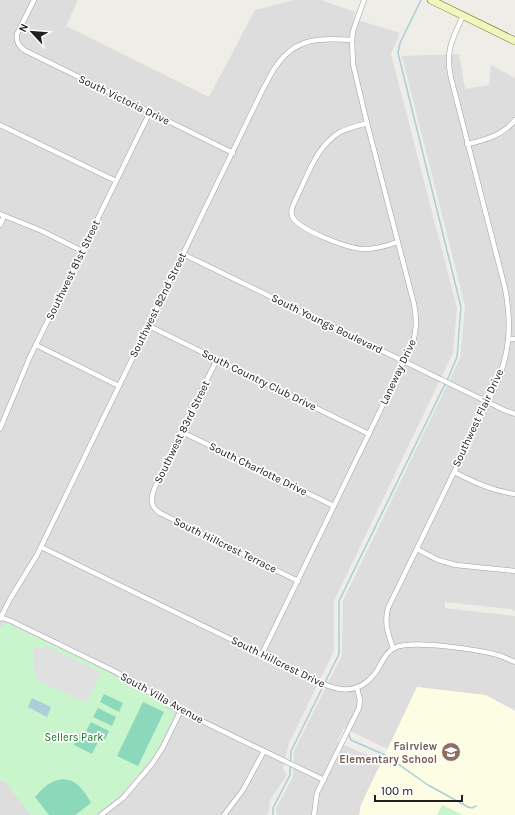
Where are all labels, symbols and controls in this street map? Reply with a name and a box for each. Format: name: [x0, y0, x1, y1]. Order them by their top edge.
north arrow: [12, 12, 52, 52]
text: N: [16, 21, 31, 34]
street label: South Victoria Drive: [76, 72, 172, 128]
street label: Southwest 81st Street: [43, 218, 103, 322]
street label: Southwest 82nd Street: [127, 250, 189, 360]
street label: South Youngs Boulevard: [269, 291, 385, 357]
street label: Laneway Drive: [377, 337, 419, 407]
street label: South Country Club Drive: [200, 347, 319, 414]
street label: Southwest Flair Drive: [450, 367, 507, 469]
street label: Southwest 83rd Street: [151, 378, 213, 486]
street label: South Charlotte Drive: [207, 440, 309, 499]
street label: South Hillcrest Terrace: [171, 514, 279, 576]
street label: South Hillcrest Drive: [229, 634, 327, 691]
street label: South Villa Avenue: [118, 670, 206, 726]
park label: Sellers Park: [45, 731, 103, 744]
place label: Fairview Elementary School: [339, 740, 438, 766]
school or university icon: Fairview Elementary School: [440, 741, 462, 763]
scale bar: [375, 777, 462, 803]
text: 100 m: [381, 784, 413, 798]

